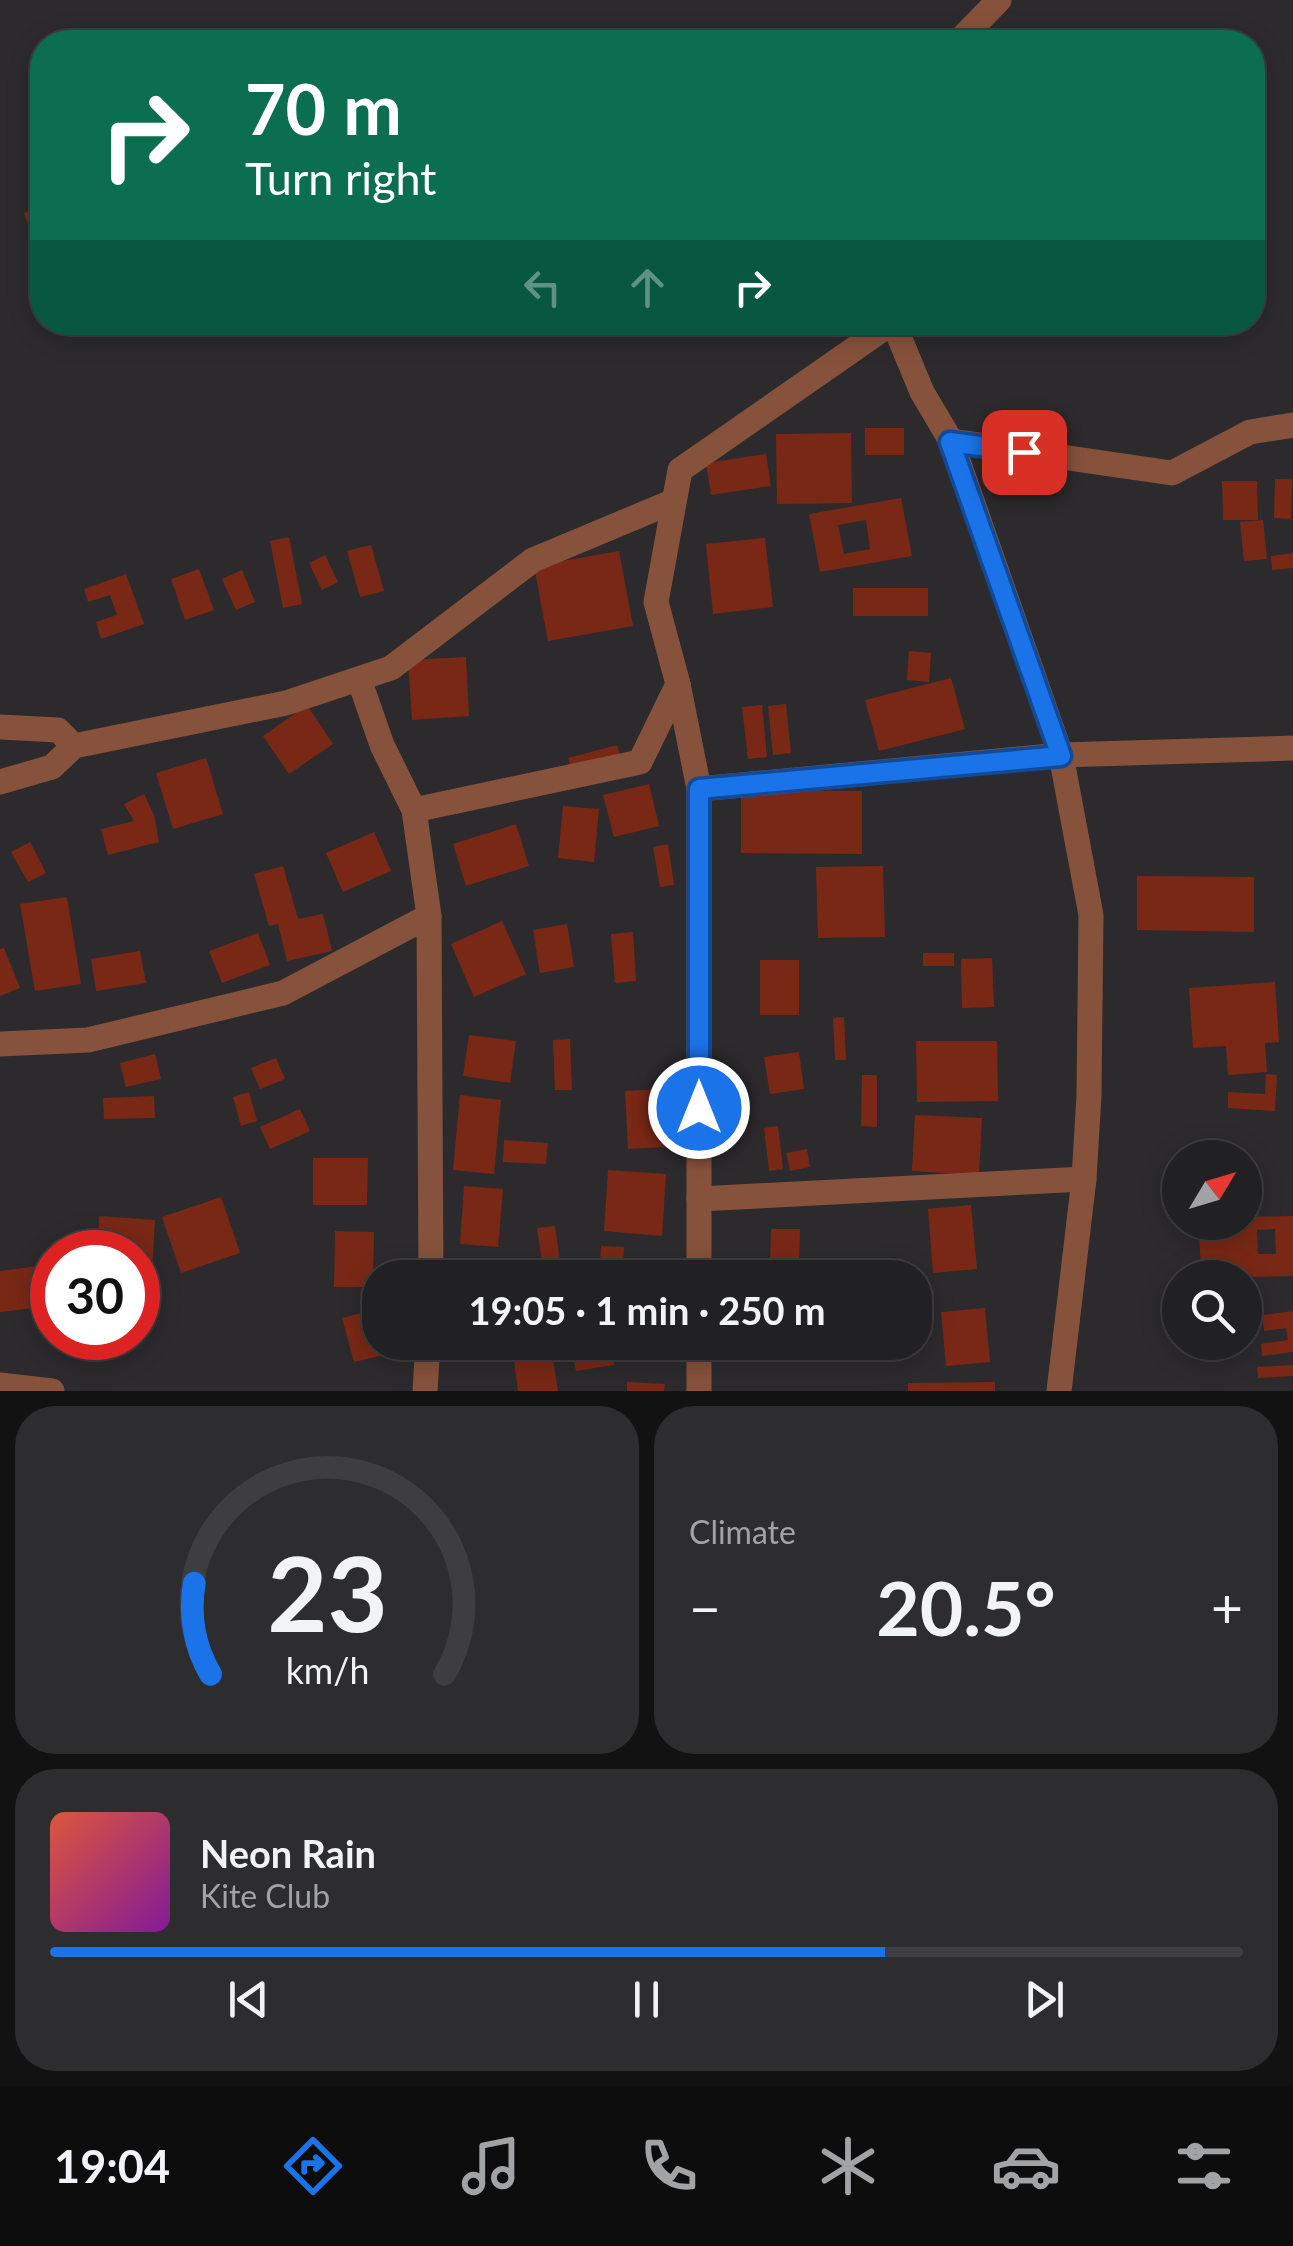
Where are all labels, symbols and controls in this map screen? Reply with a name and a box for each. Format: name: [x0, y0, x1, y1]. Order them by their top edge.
text: 70 m: [245, 66, 402, 150]
icon: right: [80, 70, 210, 200]
text: Turn right: [245, 151, 436, 205]
icon: left: [515, 260, 570, 315]
icon: ahead: [620, 260, 675, 315]
icon: right: [725, 260, 780, 315]
pin: [982, 410, 1067, 495]
icon: arrive: [997, 425, 1052, 480]
position arrow: [647, 1056, 751, 1160]
north arrow: [1162, 1140, 1262, 1240]
map controls: [1162, 1140, 1262, 1360]
speed limit sign: 30: [30, 1230, 160, 1360]
button: search: [1162, 1260, 1262, 1360]
text: 19:05 · 1 min · 250 m: [468, 1287, 826, 1333]
text: Climate: [689, 1512, 796, 1551]
text: 23: [267, 1529, 387, 1654]
text: 20.5°: [876, 1562, 1056, 1652]
text: −: [689, 1574, 721, 1640]
text: +: [1211, 1574, 1243, 1640]
text: km/h: [285, 1649, 369, 1692]
text: Neon Rain: [200, 1830, 376, 1876]
text: Kite Club: [200, 1876, 330, 1915]
icon: previous: [221, 1972, 276, 2027]
icon: pause: [619, 1972, 674, 2027]
icon: next: [1017, 1972, 1072, 2027]
icon: directions: [278, 2131, 348, 2201]
icon: music: [456, 2131, 526, 2201]
icon: phone: [634, 2131, 704, 2201]
icon: climate: [813, 2131, 883, 2201]
icon: car: [991, 2131, 1061, 2201]
icon: filters: [1169, 2131, 1239, 2201]
text: 19:04: [54, 2139, 170, 2193]

